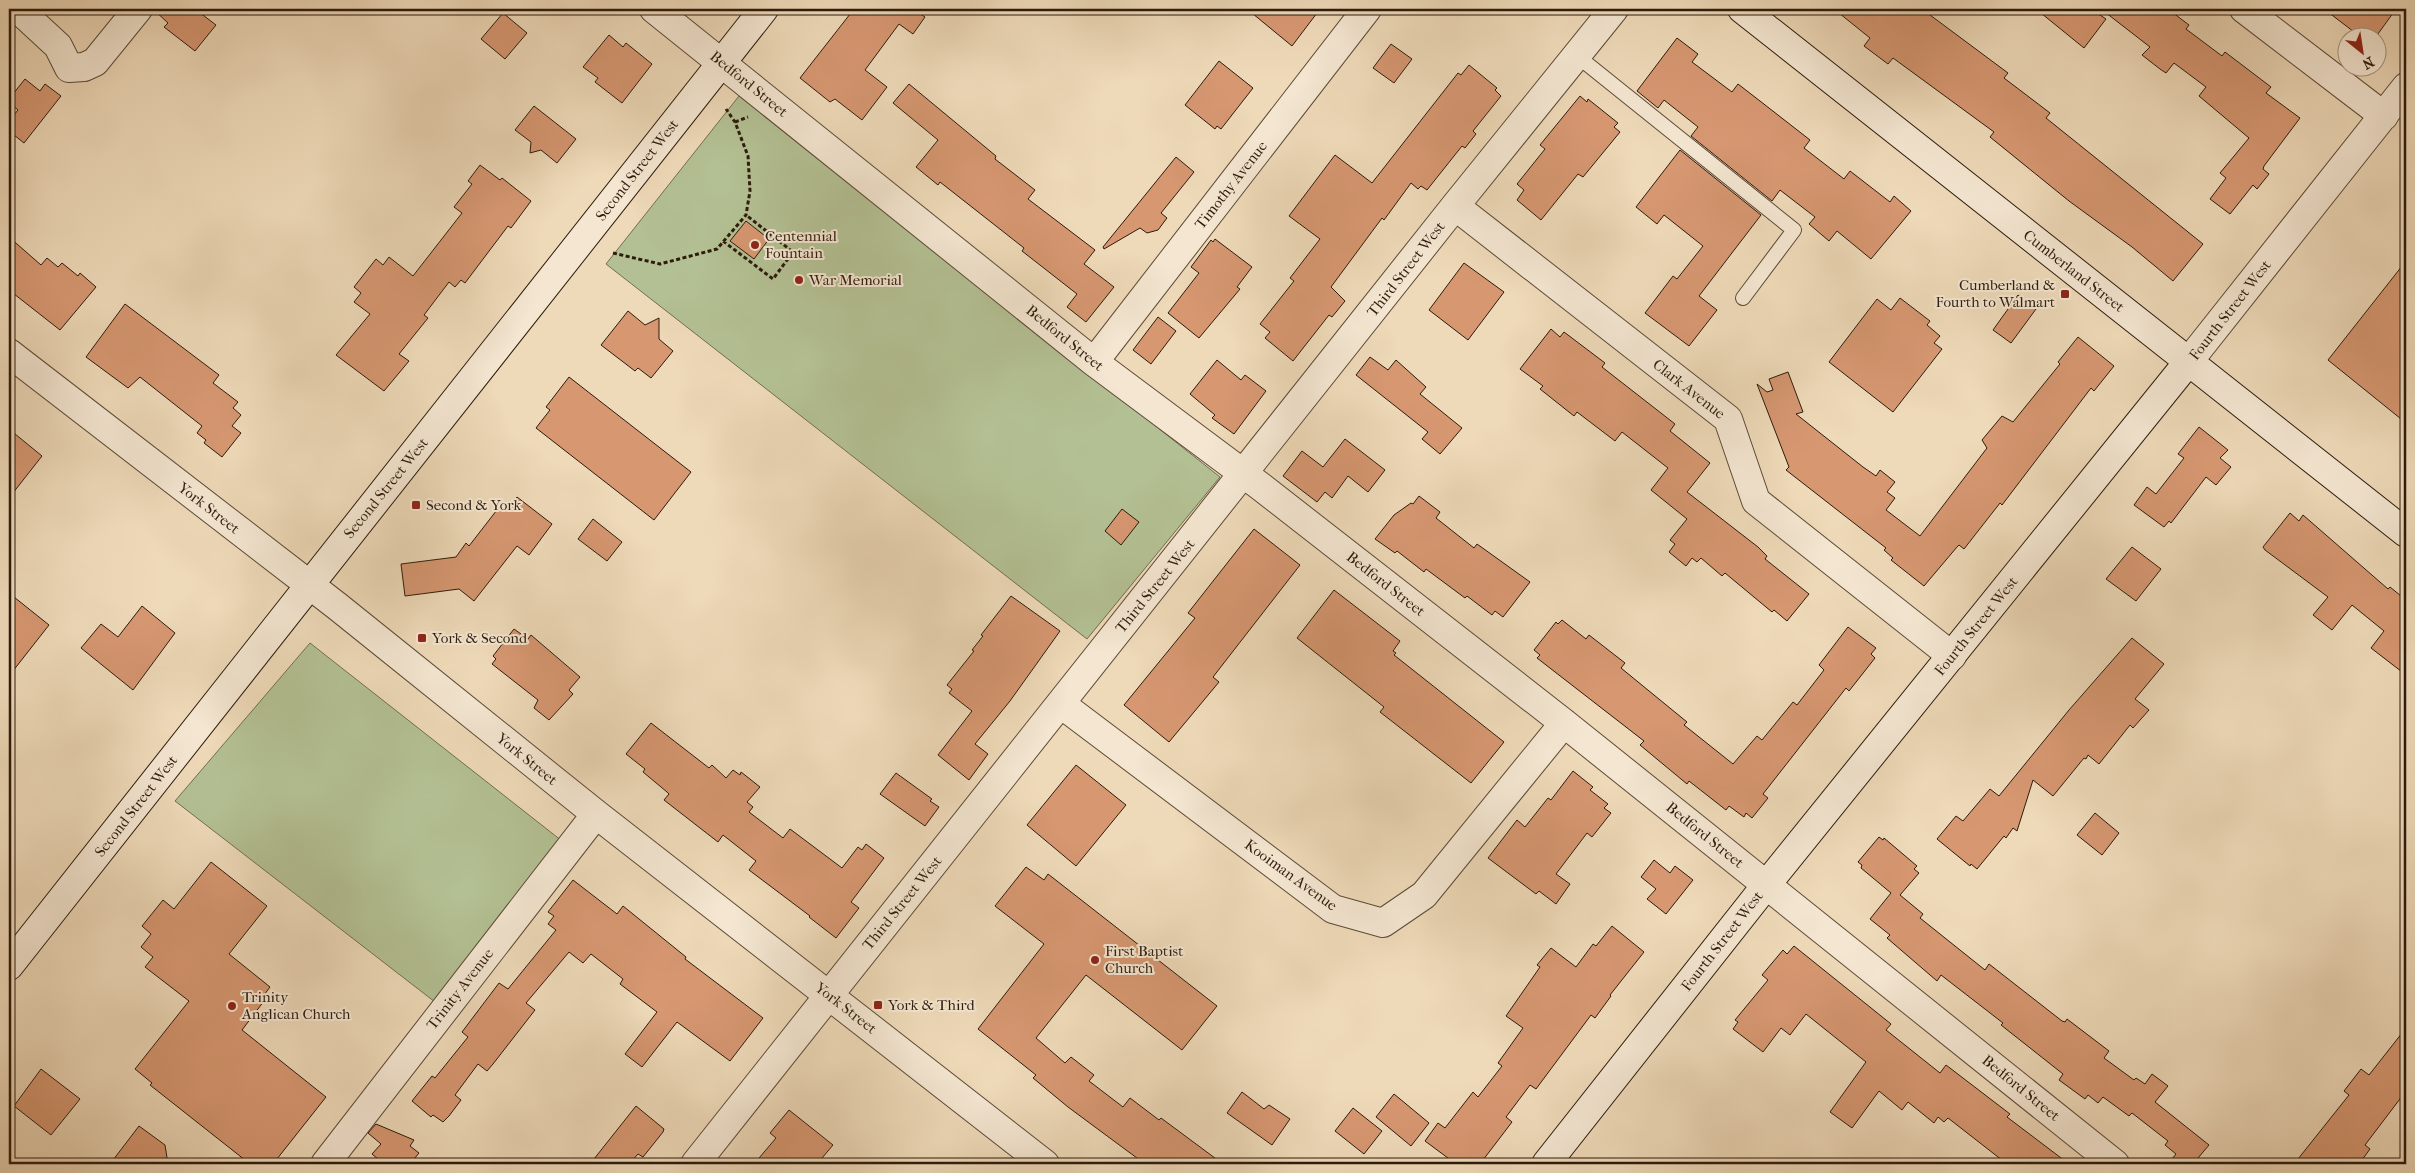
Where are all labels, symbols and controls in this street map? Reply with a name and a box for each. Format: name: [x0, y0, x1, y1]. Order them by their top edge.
north arrow: [2338, 28, 2388, 78]
street label: Bedford Street: [707, 47, 792, 121]
text: N: [2359, 53, 2377, 73]
street label: Second Street West: [592, 115, 683, 224]
street label: Timothy Avenue: [1191, 137, 1271, 233]
street label: Third Street West: [1363, 217, 1449, 320]
street label: Cumberland Street: [2020, 226, 2129, 316]
place label: Centennial Fountain: [765, 227, 837, 262]
marker: Centennial Fountain: [749, 239, 761, 251]
street label: Fourth Street West: [2185, 256, 2275, 364]
place label: War Memorial: [808, 271, 902, 289]
marker: War Memorial: [793, 274, 805, 286]
place label: Cumberland & Fourth to Walmart: [1935, 276, 2056, 311]
marker: Cumberland & Fourth to Walmart: [2059, 288, 2071, 300]
street label: Bedford Street: [1023, 301, 1108, 375]
street label: Clark Avenue: [1649, 355, 1729, 423]
street label: Second Street West: [340, 434, 432, 542]
street label: York Street: [174, 478, 244, 538]
place label: Second & York: [426, 496, 521, 514]
marker: Second & York: [410, 499, 422, 511]
street label: Third Street West: [1112, 535, 1199, 637]
street label: Bedford Street: [1343, 548, 1429, 621]
street label: Fourth Street West: [1931, 572, 2022, 679]
place label: York & Second: [431, 629, 528, 647]
marker: York & Second: [416, 632, 428, 644]
street label: York Street: [492, 728, 562, 789]
street label: Second Street West: [91, 751, 182, 860]
street label: Bedford Street: [1663, 798, 1748, 872]
street label: Kooiman Avenue: [1241, 835, 1341, 915]
street label: Third Street West: [859, 852, 946, 954]
street label: Fourth Street West: [1677, 887, 1767, 995]
place label: First Baptist Church: [1105, 942, 1184, 977]
street label: Trinity Avenue: [423, 944, 498, 1033]
marker: First Baptist Church: [1089, 954, 1101, 966]
street label: York Street: [811, 978, 881, 1038]
place label: Trinity Anglican Church: [241, 988, 351, 1023]
place label: York & Third: [887, 996, 976, 1014]
marker: York & Third: [872, 999, 884, 1011]
marker: Trinity Anglican Church: [226, 1000, 238, 1012]
street label: Bedford Street: [1979, 1051, 2064, 1125]

